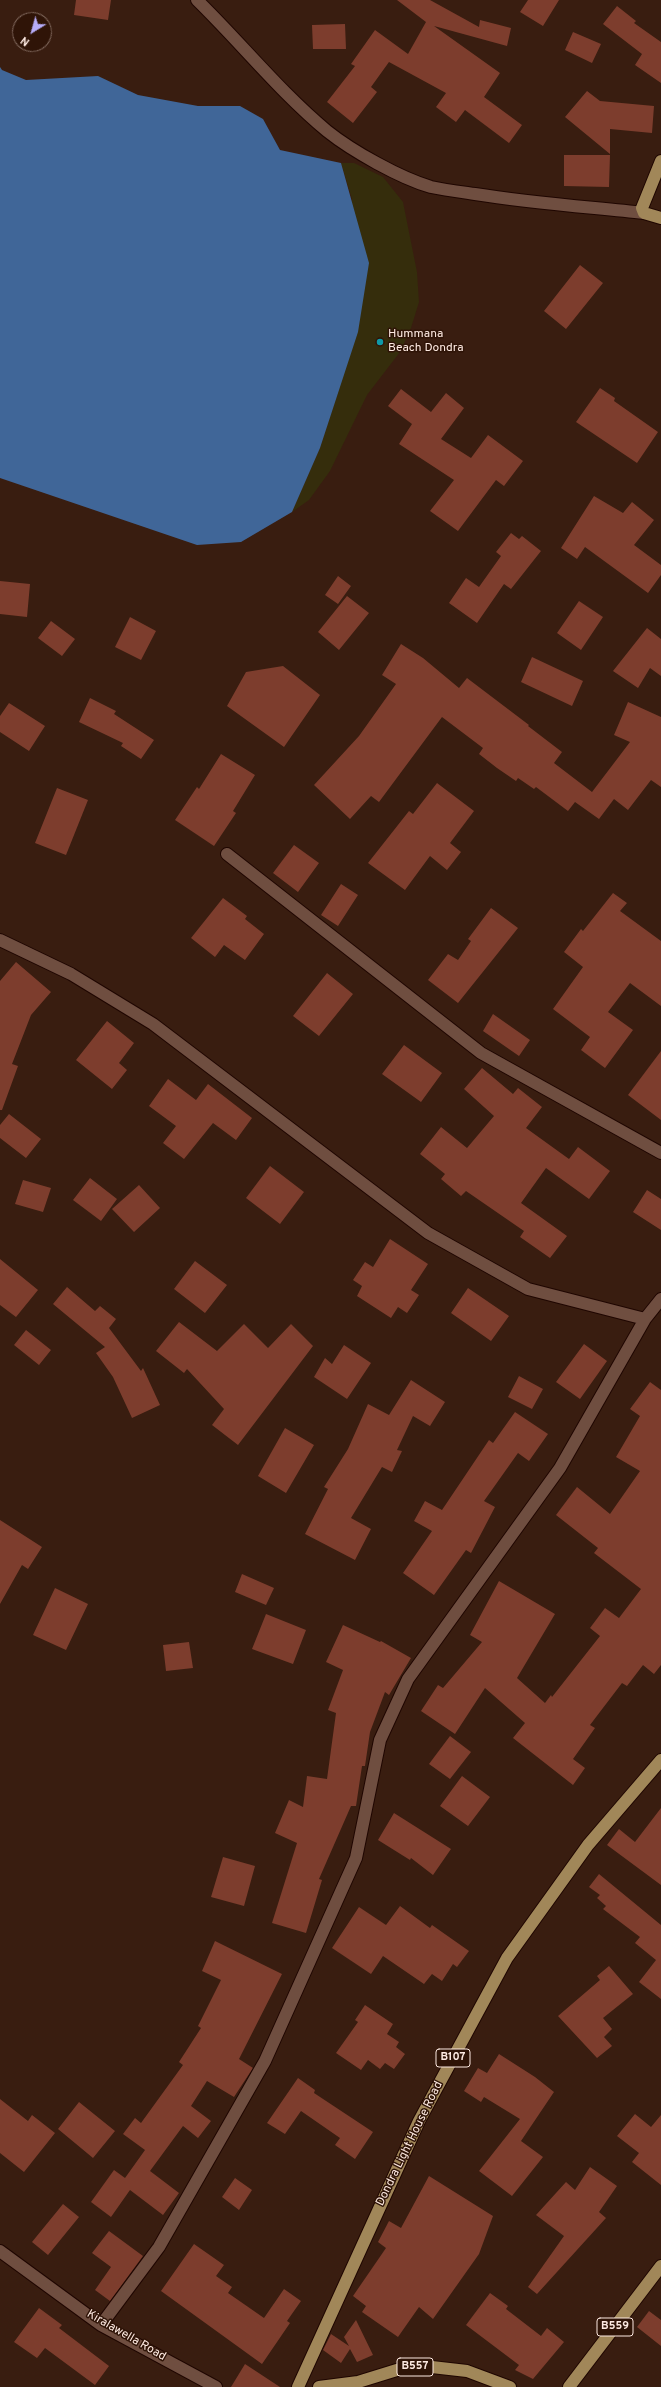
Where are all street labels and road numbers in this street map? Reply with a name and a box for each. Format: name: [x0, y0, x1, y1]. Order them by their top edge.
road number: B107: [436, 2049, 470, 2067]
street label: Dondra Light House Road: [374, 2079, 446, 2209]
street label: Kiralawella Road: [84, 2307, 168, 2365]
road number: B559: [597, 2318, 633, 2336]
road number: B557: [397, 2358, 433, 2376]

